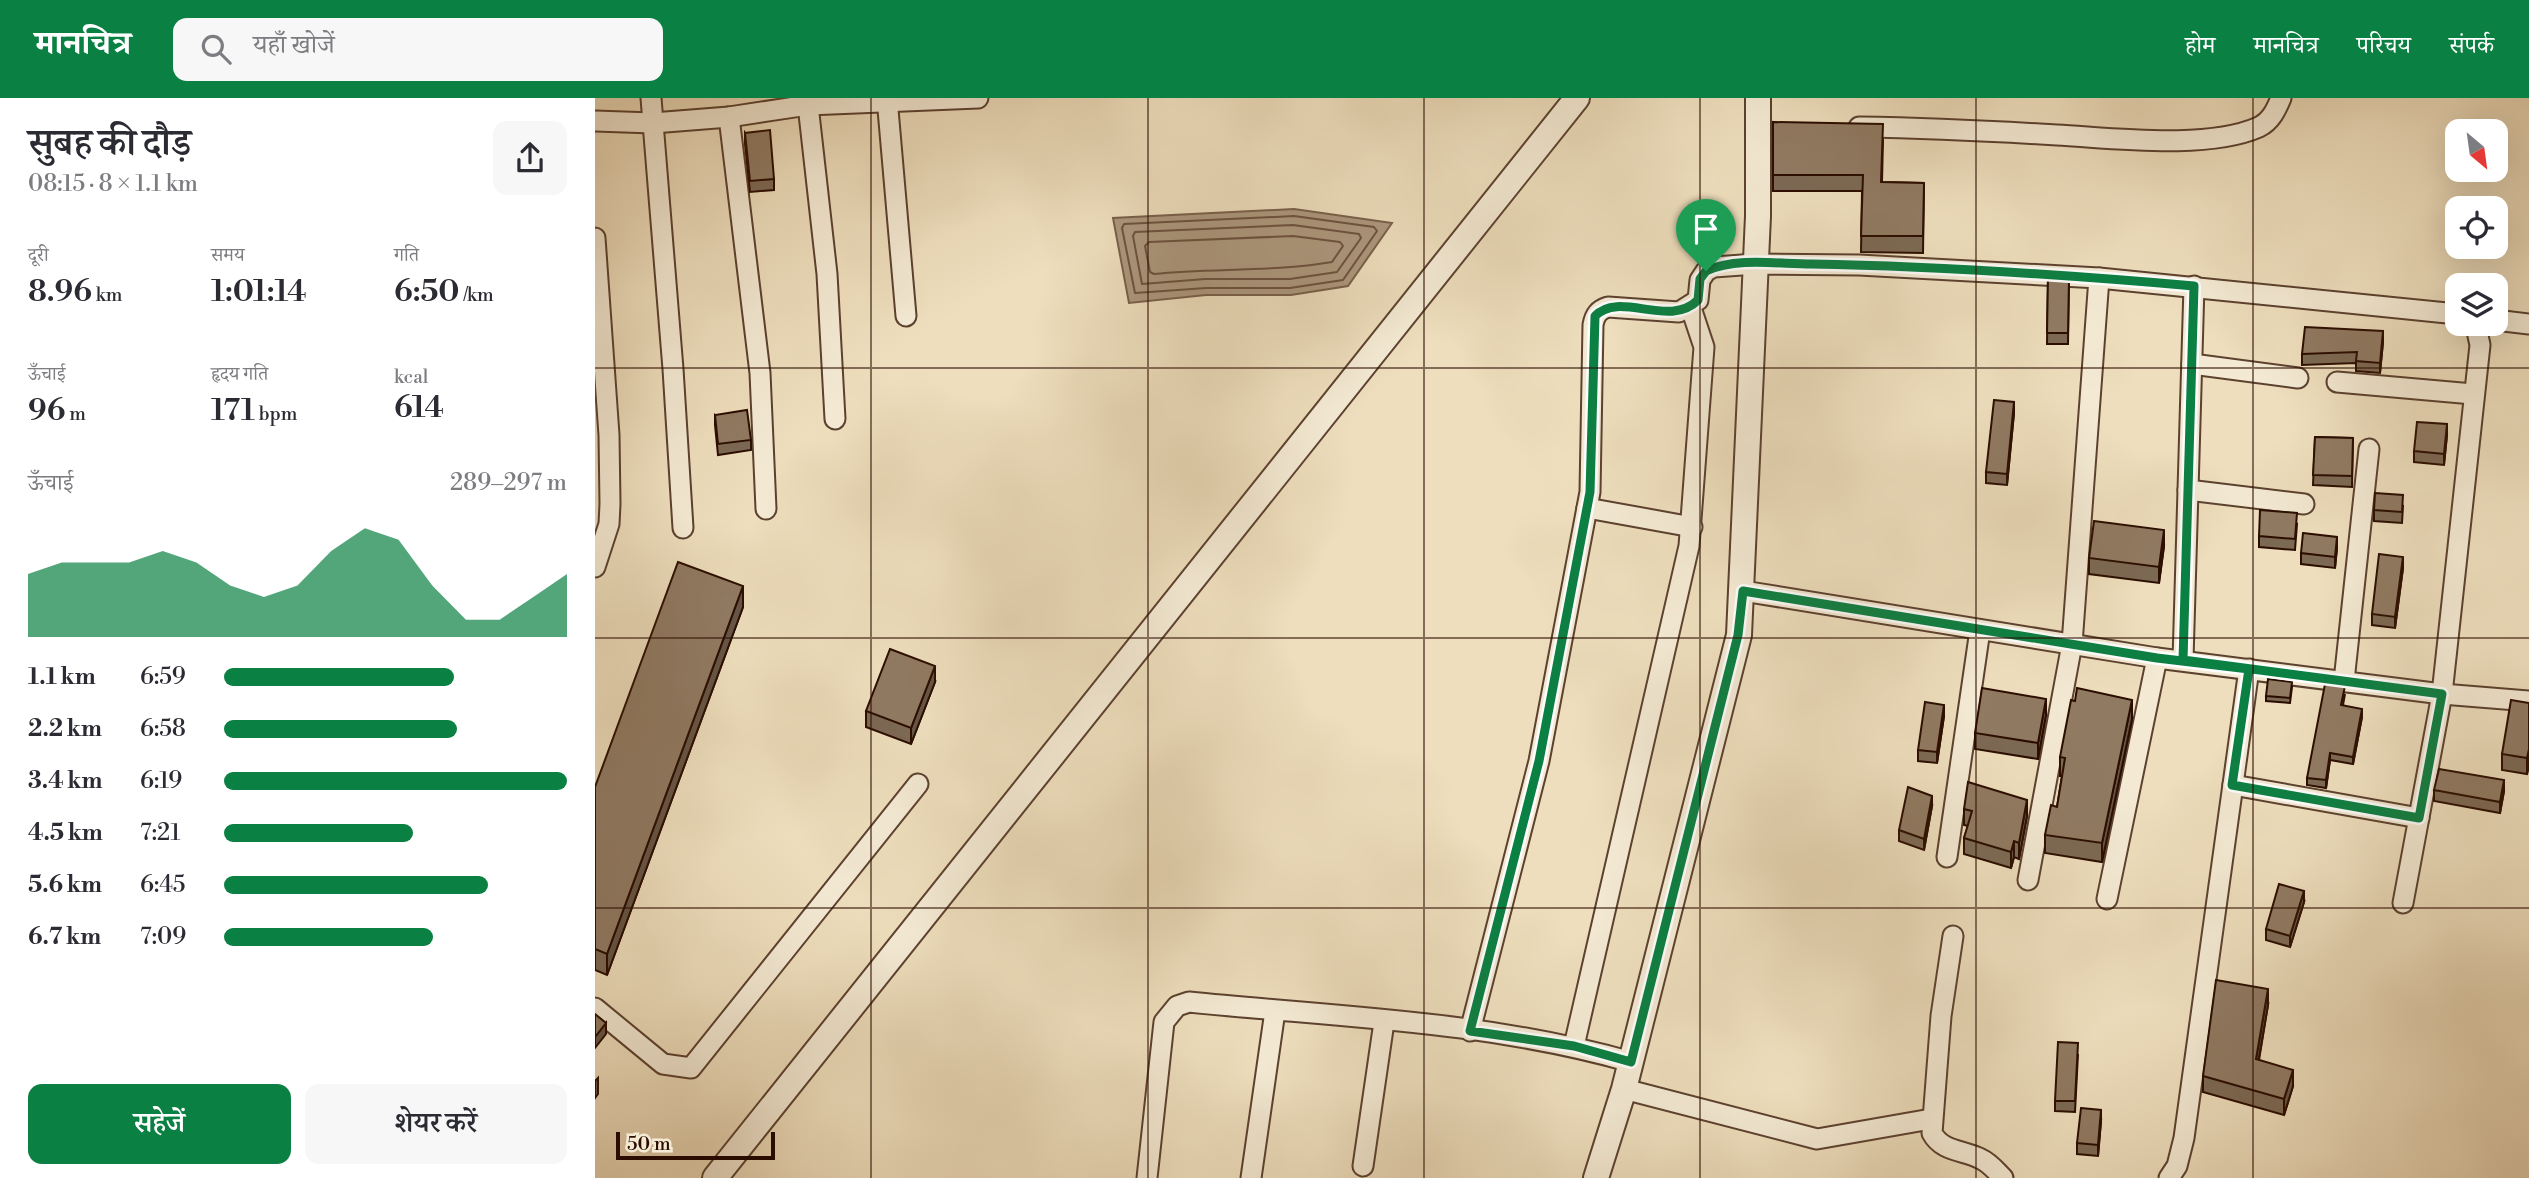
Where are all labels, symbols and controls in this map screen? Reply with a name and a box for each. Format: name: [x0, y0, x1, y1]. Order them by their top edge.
search box: [173, 18, 663, 81]
text: मानचित्र: [35, 24, 131, 65]
text: यहाँ खोजें: [253, 29, 335, 61]
icon: search: [197, 30, 235, 68]
text: होम: [2185, 31, 2215, 61]
text: मानचित्र: [2253, 31, 2319, 61]
text: परिचय: [2357, 31, 2411, 61]
text: संपर्क: [2449, 31, 2494, 61]
north arrow: [2445, 119, 2508, 182]
map controls: [2445, 119, 2508, 336]
text: सुबह की दौड़: [28, 120, 191, 167]
button: share: [493, 121, 567, 195]
text: 08:15 · 8 × 1.1 km: [28, 170, 198, 198]
button: locate: [2445, 196, 2508, 259]
pin: [1676, 199, 1736, 271]
icon: arrive: [1687, 210, 1725, 248]
text: दूरी: [28, 243, 49, 267]
text: समय: [211, 243, 244, 267]
text: गति: [394, 243, 419, 267]
text: 8.96: [28, 273, 92, 311]
text: 1:01:14: [211, 273, 307, 311]
text: 6:50: [394, 273, 460, 311]
button: layers: [2445, 273, 2508, 336]
text: km: [92, 283, 122, 307]
text: /km: [460, 283, 494, 307]
text: ऊँचाई: [28, 362, 65, 386]
text: हृदय गति: [211, 362, 268, 386]
text: kcal: [394, 365, 428, 389]
text: 614: [394, 389, 444, 427]
text: 96: [28, 392, 65, 430]
text: 171: [211, 392, 255, 430]
text: m: [65, 402, 86, 426]
text: bpm: [255, 402, 297, 426]
text: ऊँचाई: [28, 469, 73, 497]
text: 289–297 m: [450, 469, 567, 497]
text: 1.1 km: [28, 663, 96, 691]
text: 6:59: [140, 663, 186, 691]
text: 2.2 km: [28, 715, 102, 743]
text: 6:58: [140, 715, 186, 743]
text: 3.4 km: [28, 767, 102, 795]
text: 6:19: [140, 767, 182, 795]
text: 4.5 km: [28, 819, 103, 847]
text: 7:21: [140, 819, 180, 847]
text: 5.6 km: [28, 871, 102, 899]
text: 6:45: [140, 871, 186, 899]
text: 6.7 km: [28, 923, 101, 951]
text: 7:09: [140, 923, 186, 951]
button: सहेजें: [28, 1084, 291, 1164]
button: शेयर करें: [305, 1084, 567, 1164]
scale bar: [616, 1129, 775, 1161]
text: 50 m: [627, 1132, 671, 1156]

